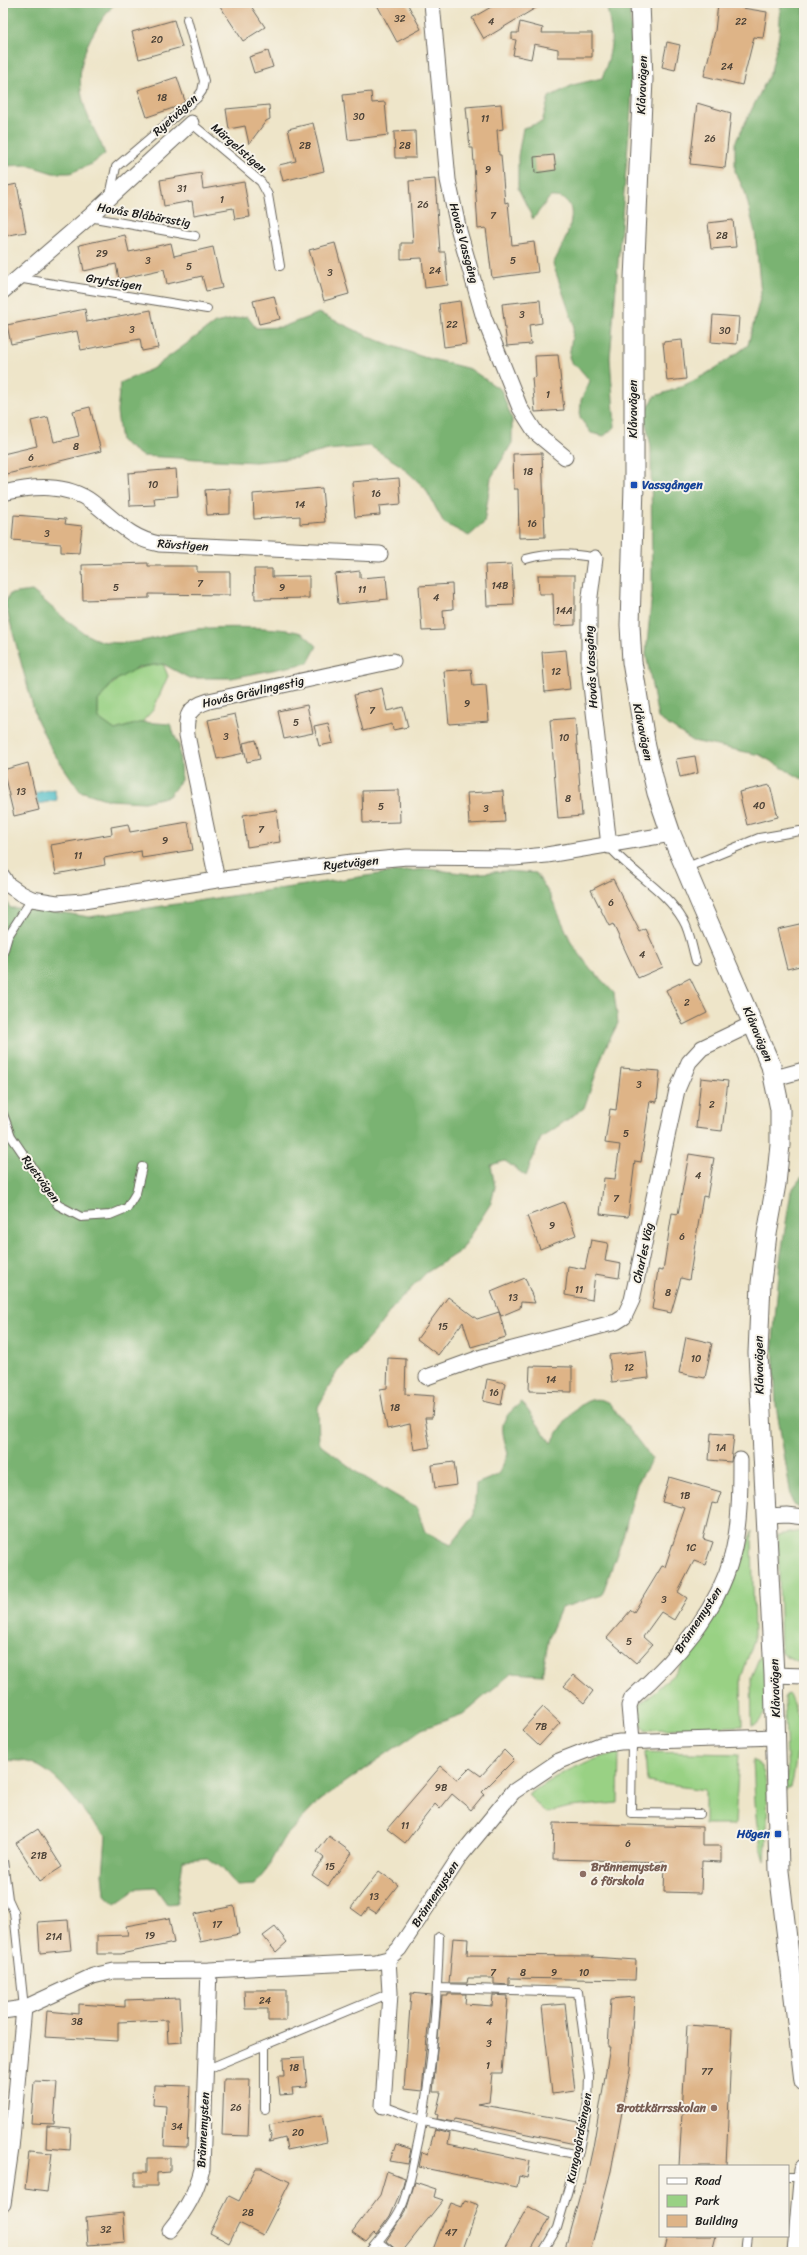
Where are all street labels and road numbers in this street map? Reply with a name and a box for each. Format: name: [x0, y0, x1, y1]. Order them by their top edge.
street label: Klåvavägen: [630, 55, 654, 115]
street label: Ryetvägen: [147, 88, 203, 142]
street label: Märgelstigen: [206, 117, 273, 179]
street label: Hovås Blåbärsstig: [96, 196, 192, 234]
street label: Hovås Vassgång: [443, 200, 485, 286]
street label: Grytstigen: [85, 267, 144, 297]
street label: Klåvavägen: [622, 379, 644, 438]
street label: Rävstigen: [157, 532, 210, 558]
street label: Hovås Vassgång: [578, 625, 604, 709]
street label: Hovås Grävlingestig: [200, 670, 306, 714]
street label: Klåvavägen: [626, 701, 660, 763]
street label: Ryetvägen: [322, 849, 380, 877]
street label: Klåvavägen: [736, 1003, 780, 1066]
street label: Ryetvägen: [16, 1150, 66, 1208]
street label: Charles Väg: [626, 1221, 660, 1285]
street label: Klåvavägen: [747, 1335, 771, 1395]
street label: Brännemysten: [668, 1582, 728, 1658]
street label: Klåvavägen: [763, 1658, 787, 1718]
street label: Brännemysten: [405, 1856, 465, 1932]
street label: Kungagårdsängen: [559, 2090, 599, 2185]
street label: Brännemysten: [190, 2091, 216, 2168]

